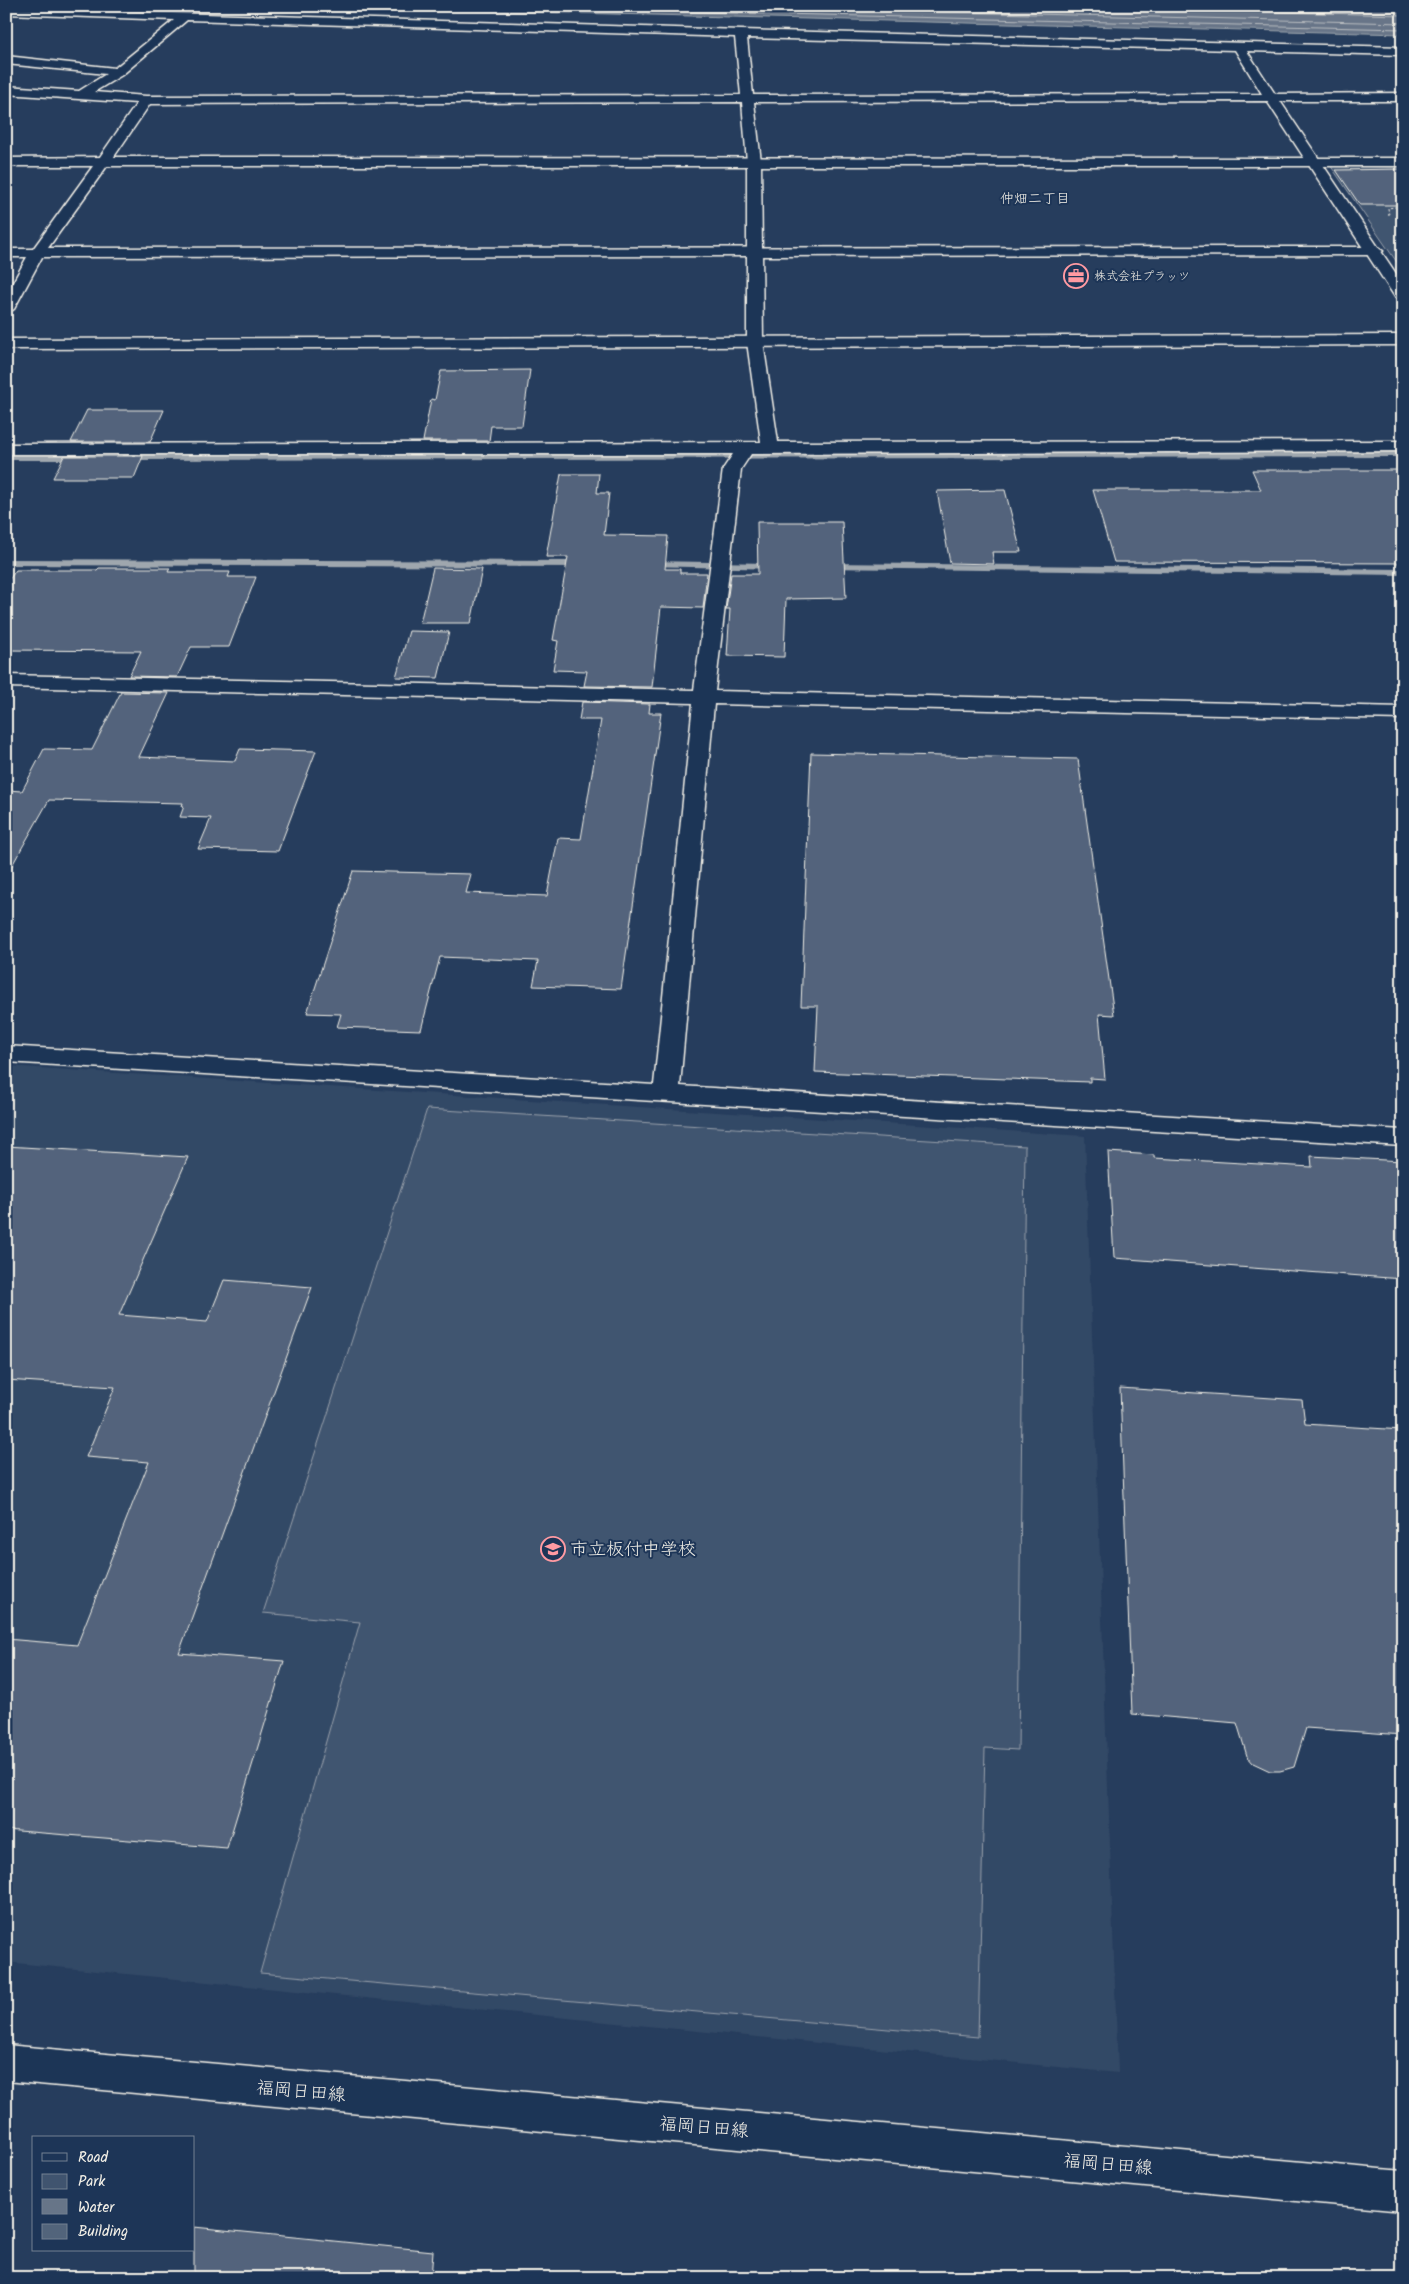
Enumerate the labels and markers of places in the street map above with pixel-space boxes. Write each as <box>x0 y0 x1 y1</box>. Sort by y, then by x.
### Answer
office icon: 株式会社プラッツ <box>1063 263 1089 289</box>
place label: 株式会社プラッツ <box>1094 267 1190 286</box>
school or university icon: 市立板付中学校 <box>540 1536 566 1562</box>
place label: 市立板付中学校 <box>570 1536 696 1565</box>

